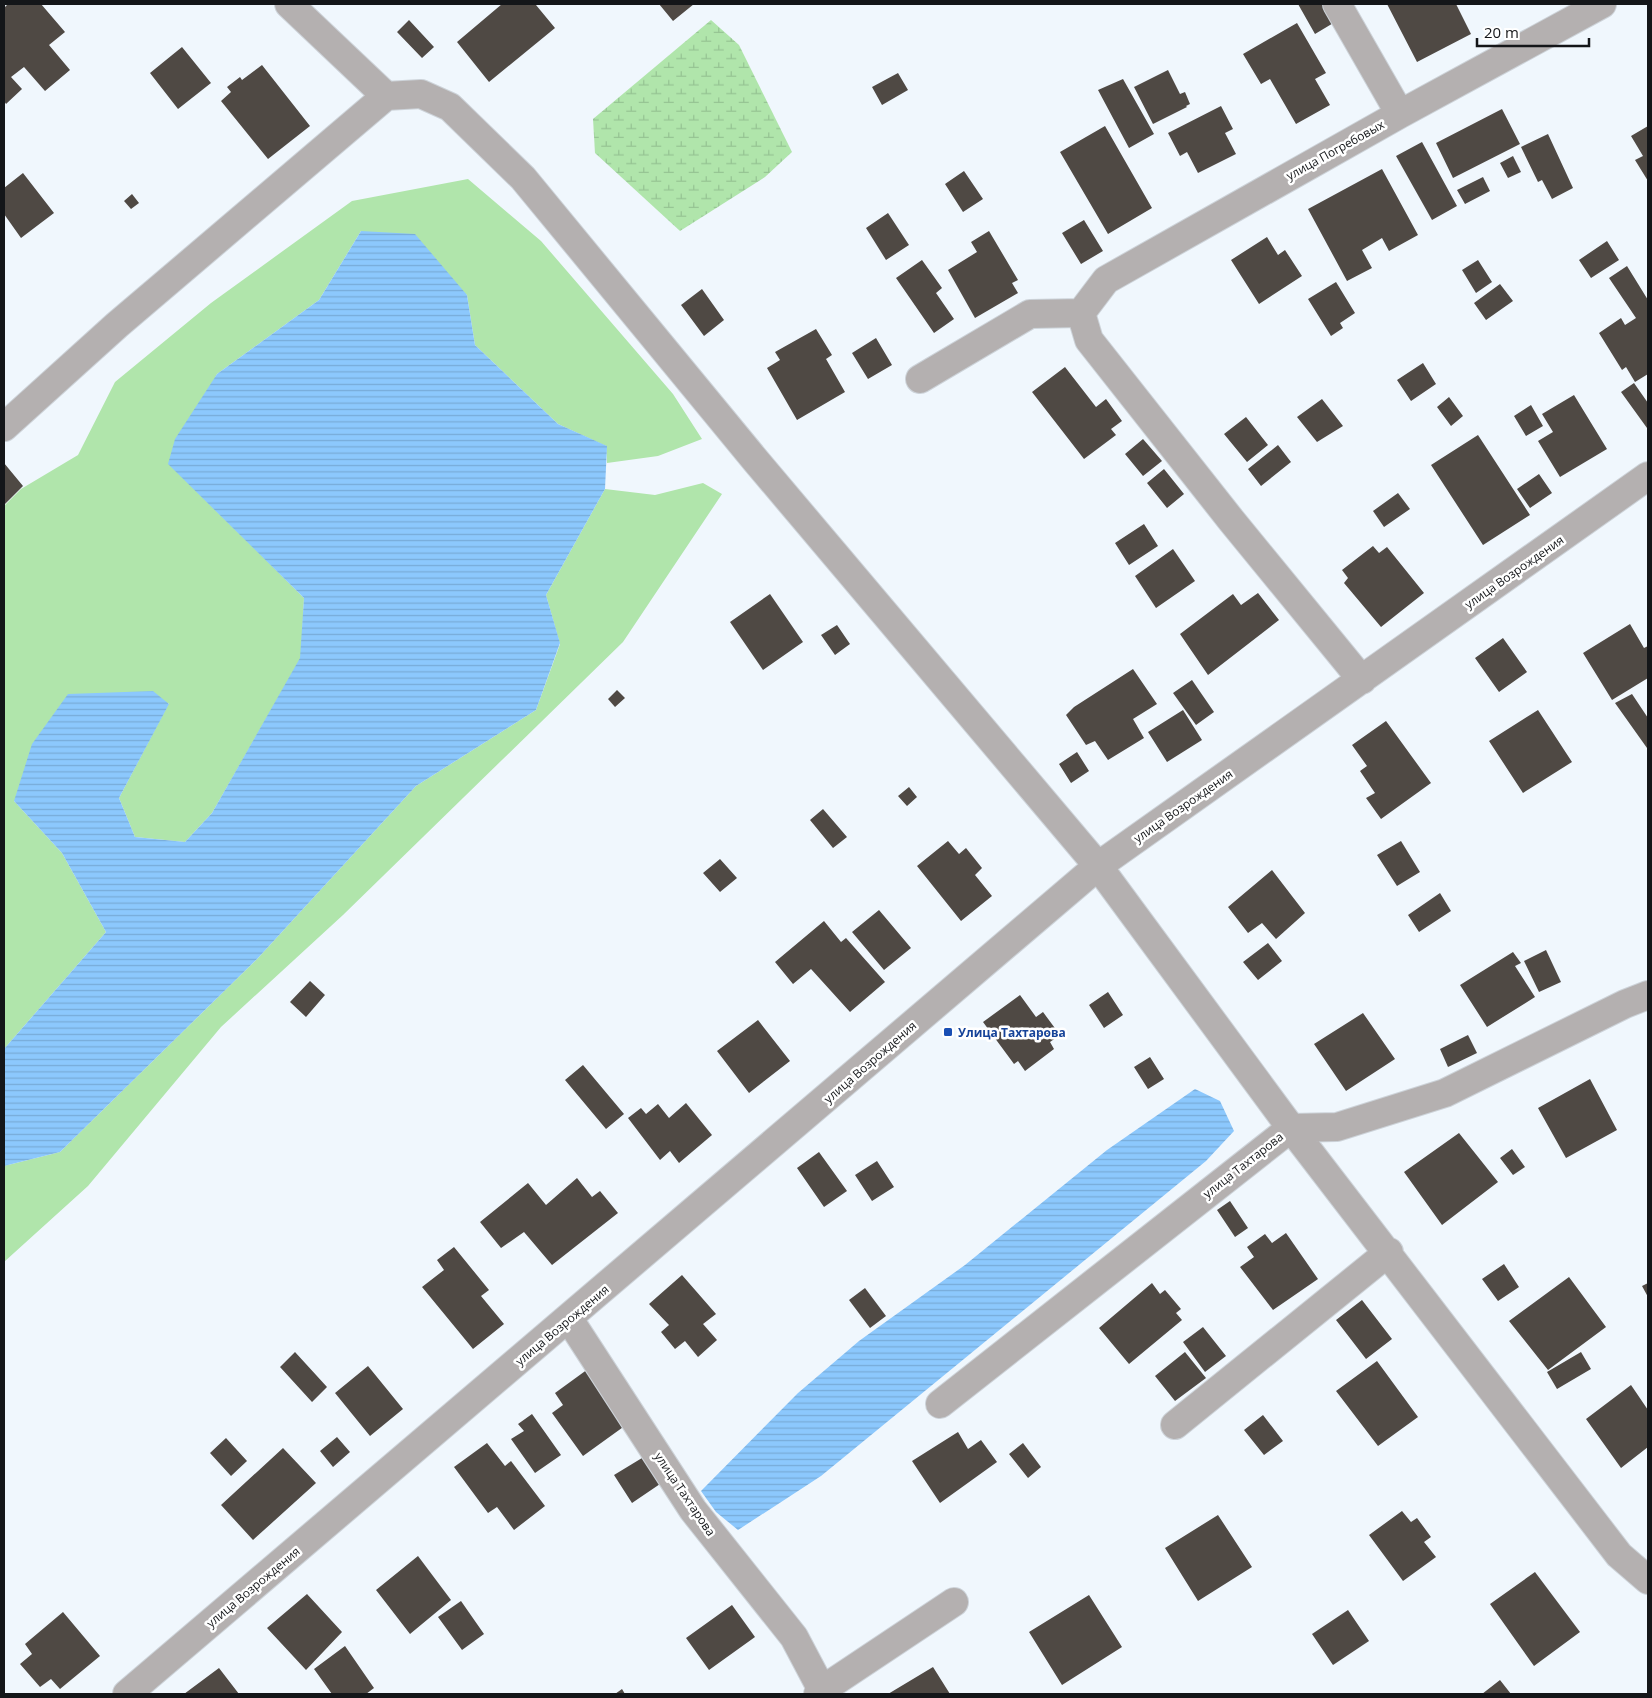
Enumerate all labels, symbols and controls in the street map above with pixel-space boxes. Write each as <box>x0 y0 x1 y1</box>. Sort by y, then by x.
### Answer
scale bar <box>1477 15 1590 47</box>
text: 20 m <box>1484 22 1519 42</box>
street label: улица Погребовых <box>1283 116 1388 184</box>
street label: улица Возрождения <box>1461 531 1567 613</box>
street label: улица Возрождения <box>1130 765 1236 847</box>
street label: улица Возрождения <box>820 1017 920 1107</box>
place label: Улица Тахтарова <box>958 1024 1066 1041</box>
marker: Улица Тахтарова <box>942 1026 954 1038</box>
street label: улица Тахтарова <box>1199 1128 1287 1202</box>
street label: улица Возрождения <box>512 1281 612 1369</box>
street label: улица Тахтарова <box>651 1449 719 1539</box>
street label: улица Возрождения <box>203 1543 303 1631</box>

